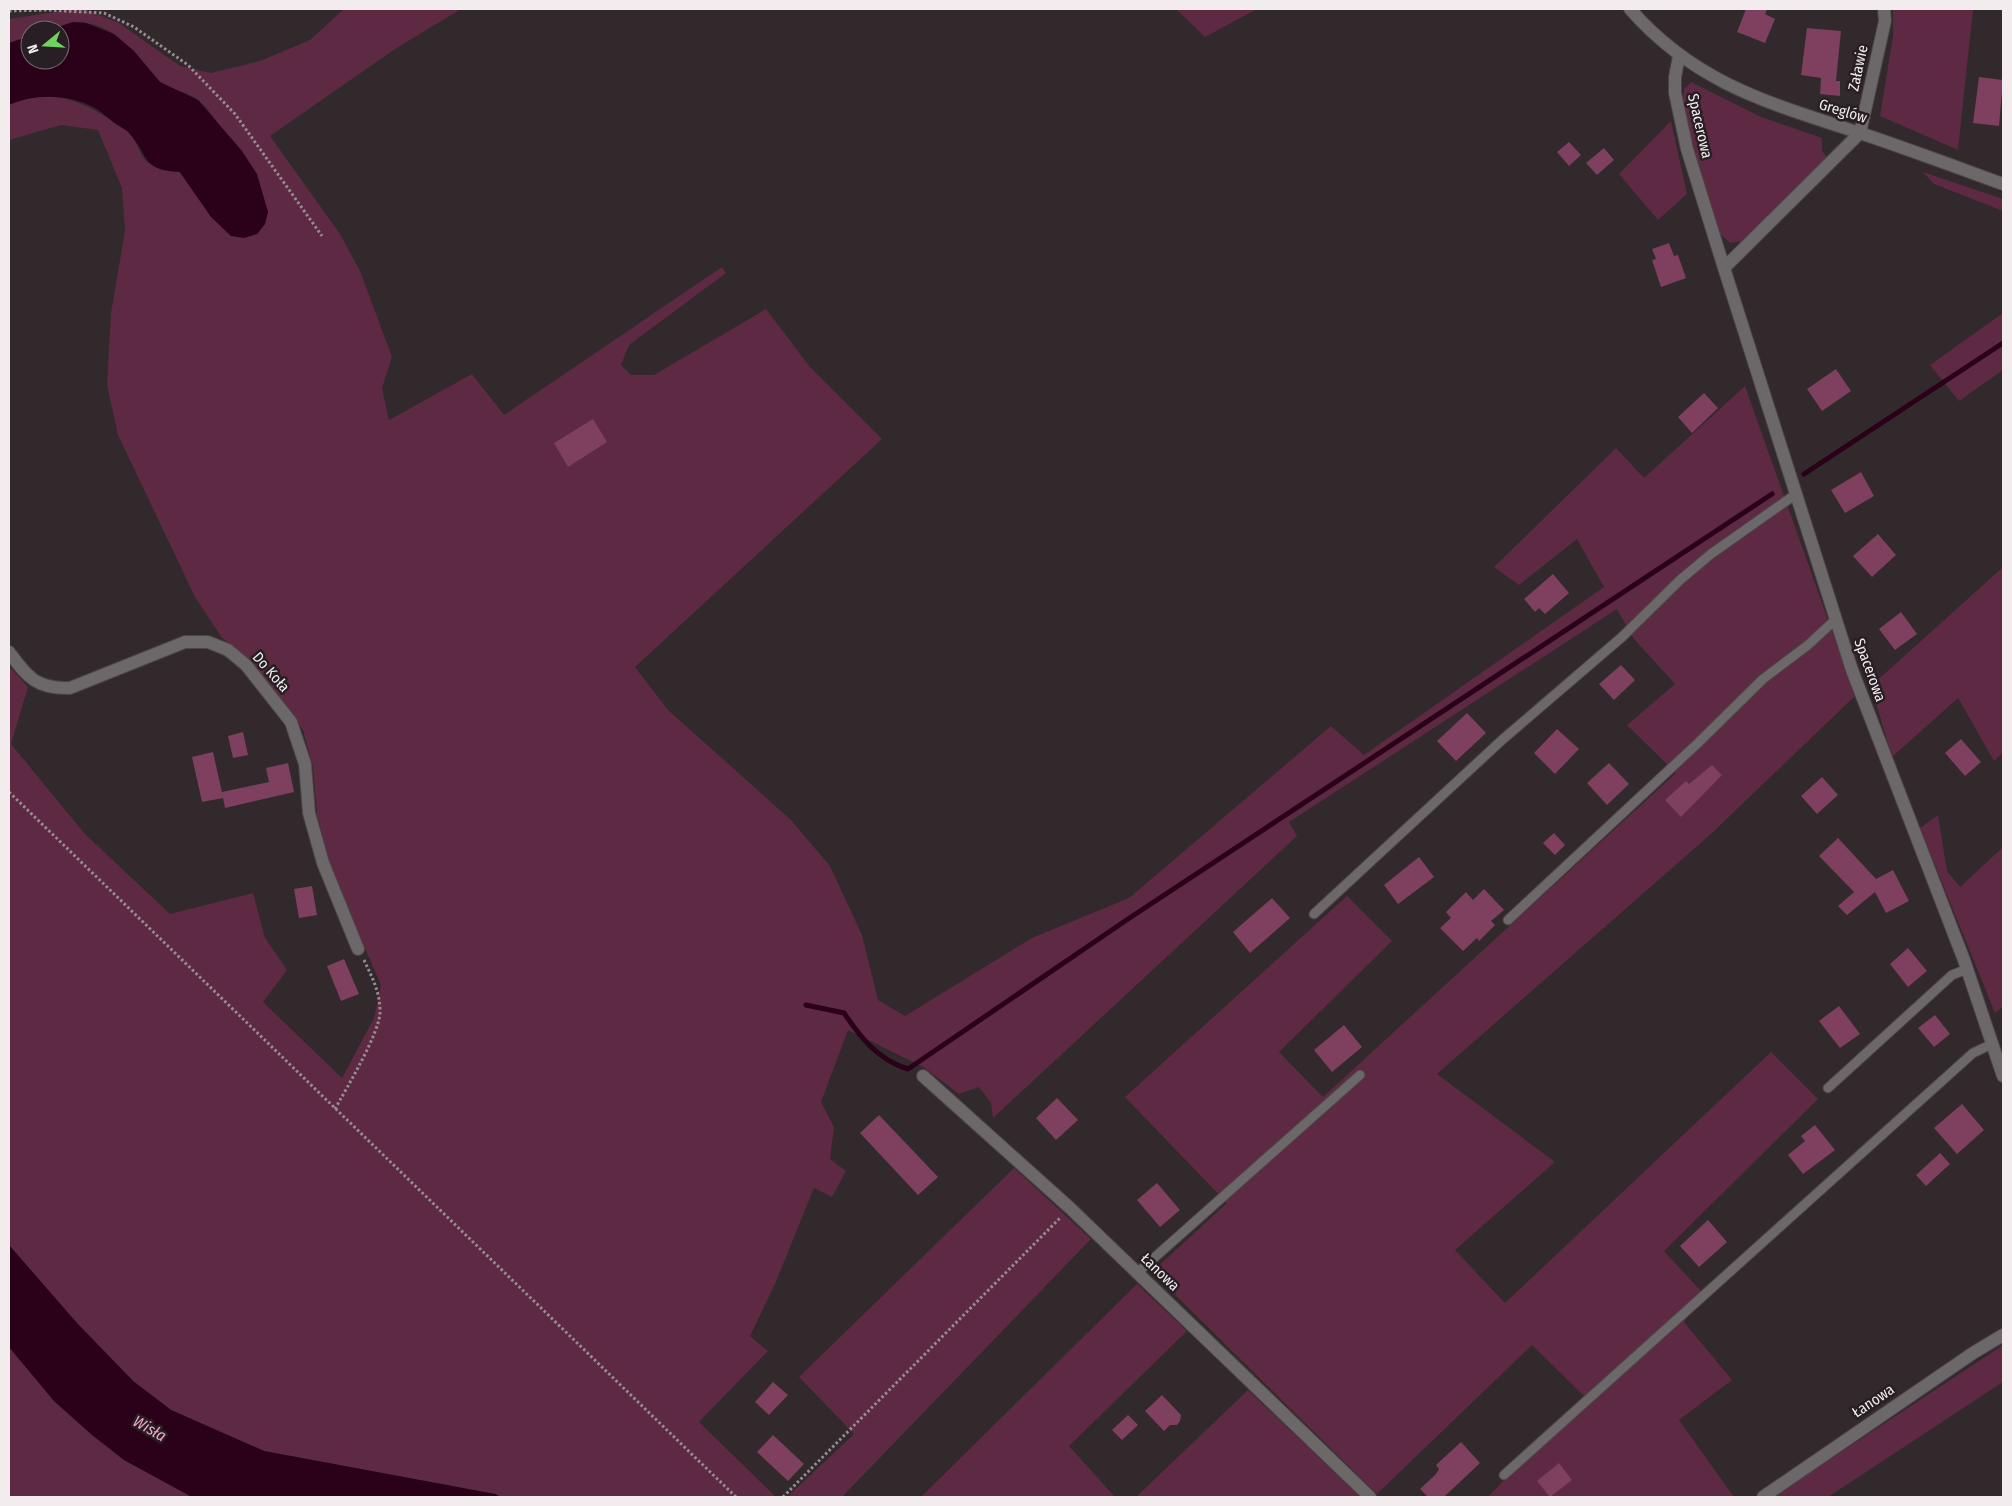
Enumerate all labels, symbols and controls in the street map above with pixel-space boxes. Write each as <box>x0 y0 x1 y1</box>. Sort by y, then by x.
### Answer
north arrow <box>20 20 70 70</box>
text: N <box>24 42 42 55</box>
street label: Załawie <box>1844 43 1872 93</box>
street label: Spacerowa <box>1684 92 1716 160</box>
street label: Greglów <box>1817 95 1869 127</box>
street label: Spacerowa <box>1850 636 1890 704</box>
street label: Do Koła <box>249 648 293 696</box>
street label: Łanowa <box>1137 1249 1183 1295</box>
street label: Łanowa <box>1848 1380 1898 1422</box>
water label: Wisła <box>130 1411 170 1445</box>

